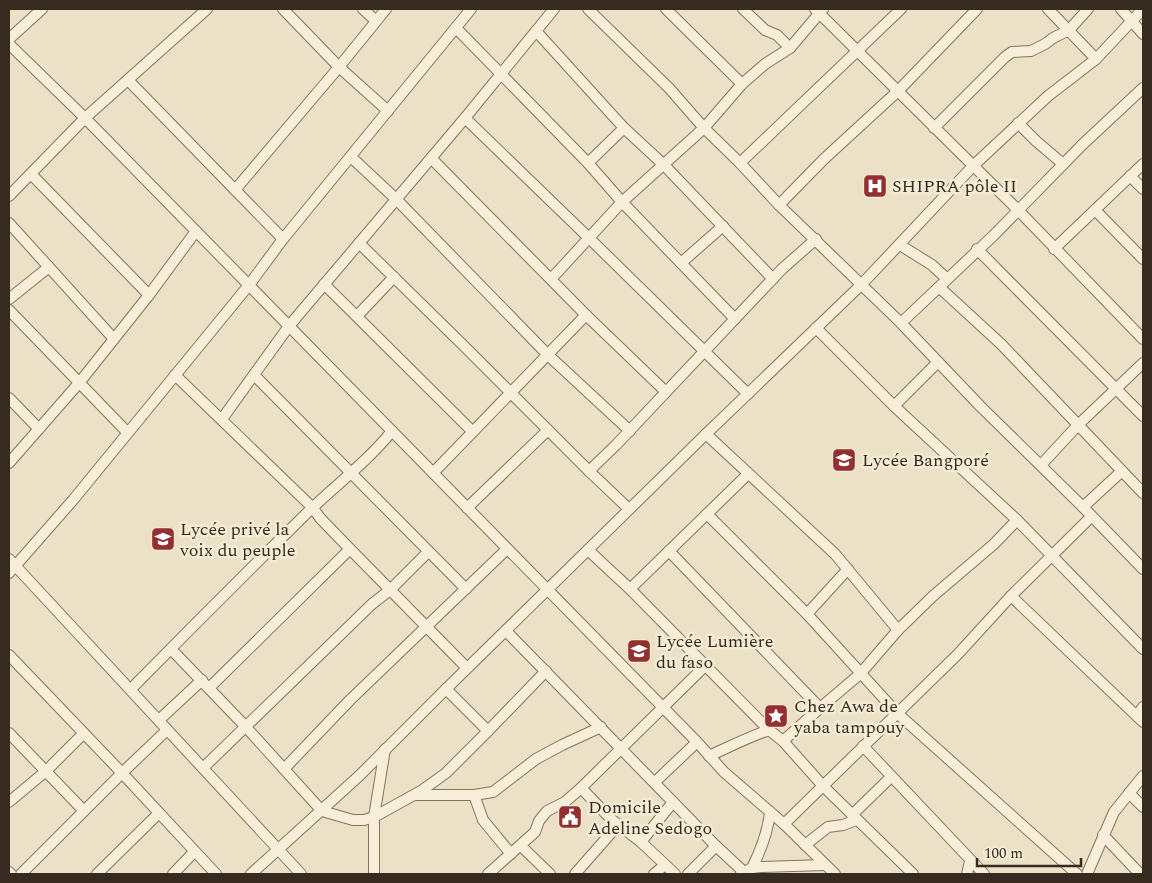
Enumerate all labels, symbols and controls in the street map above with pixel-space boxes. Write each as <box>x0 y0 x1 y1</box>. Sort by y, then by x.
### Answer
hospital icon: SHIPRA pôle II <box>862 173 888 199</box>
place label: SHIPRA pôle II <box>892 173 1017 200</box>
school or university icon: Lycée Bangporé <box>831 447 857 473</box>
place label: Lycée Bangporé <box>862 447 989 474</box>
place label: Lycée privé la voix du peuple <box>179 516 295 564</box>
school or university icon: Lycée privé la voix du peuple <box>150 526 176 552</box>
place label: Lycée Lumière du faso <box>656 628 773 676</box>
school or university icon: Lycée Lumière du faso <box>626 638 652 664</box>
place label: Chez Awa de yaba tampouy <box>793 693 906 741</box>
place icon: Chez Awa de yaba tampouy <box>763 703 789 729</box>
place label: Domicile Adeline Sedogo <box>588 794 712 842</box>
public building icon: Domicile Adeline Sedogo <box>557 804 583 830</box>
scale bar <box>977 836 1081 868</box>
text: 100 m <box>984 842 1023 865</box>

